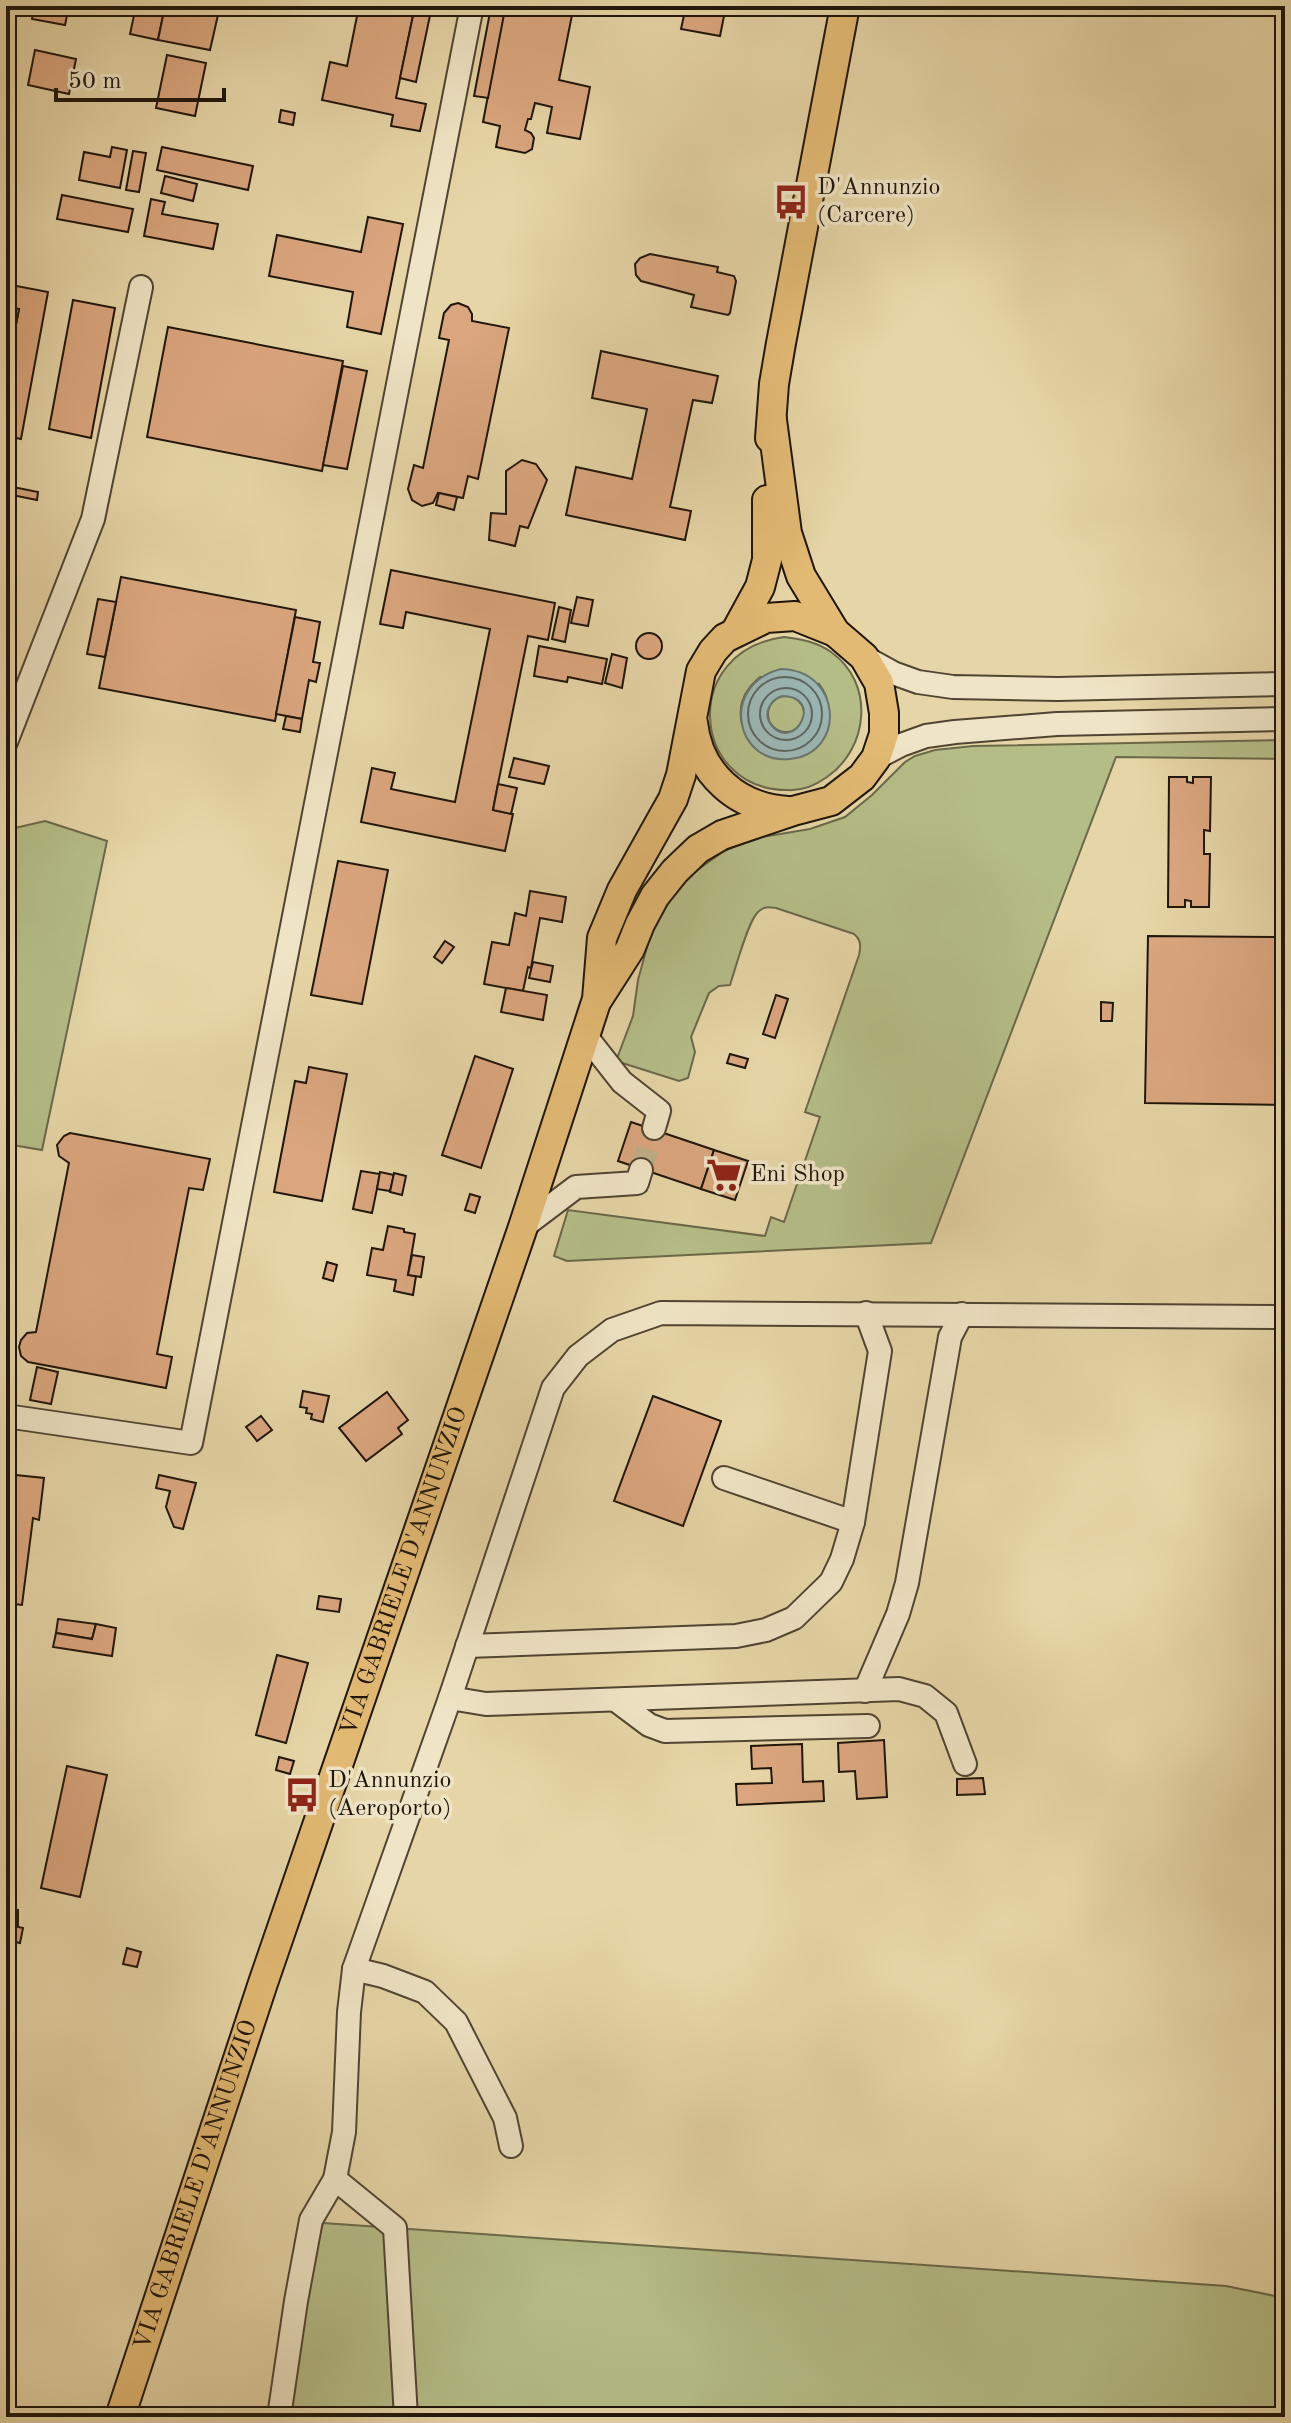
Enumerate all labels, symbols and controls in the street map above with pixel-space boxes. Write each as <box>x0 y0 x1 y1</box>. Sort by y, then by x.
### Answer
scale bar <box>56 52 224 102</box>
text: 50 m <box>68 70 122 94</box>
place label: D'Annunzio (Carcere) <box>817 176 940 228</box>
bus stop icon: D'Annunzio (Carcere) <box>772 183 810 221</box>
supermarket icon: Eni Shop <box>705 1156 743 1194</box>
place label: Eni Shop <box>750 1163 845 1187</box>
street label: VIA GABRIELE D'ANNUNZIO <box>337 1404 472 1739</box>
place label: D'Annunzio (Aeroporto) <box>328 1769 451 1821</box>
bus stop icon: D'Annunzio (Aeroporto) <box>283 1776 321 1814</box>
street label: VIA GABRIELE D'ANNUNZIO <box>131 2017 262 2353</box>

